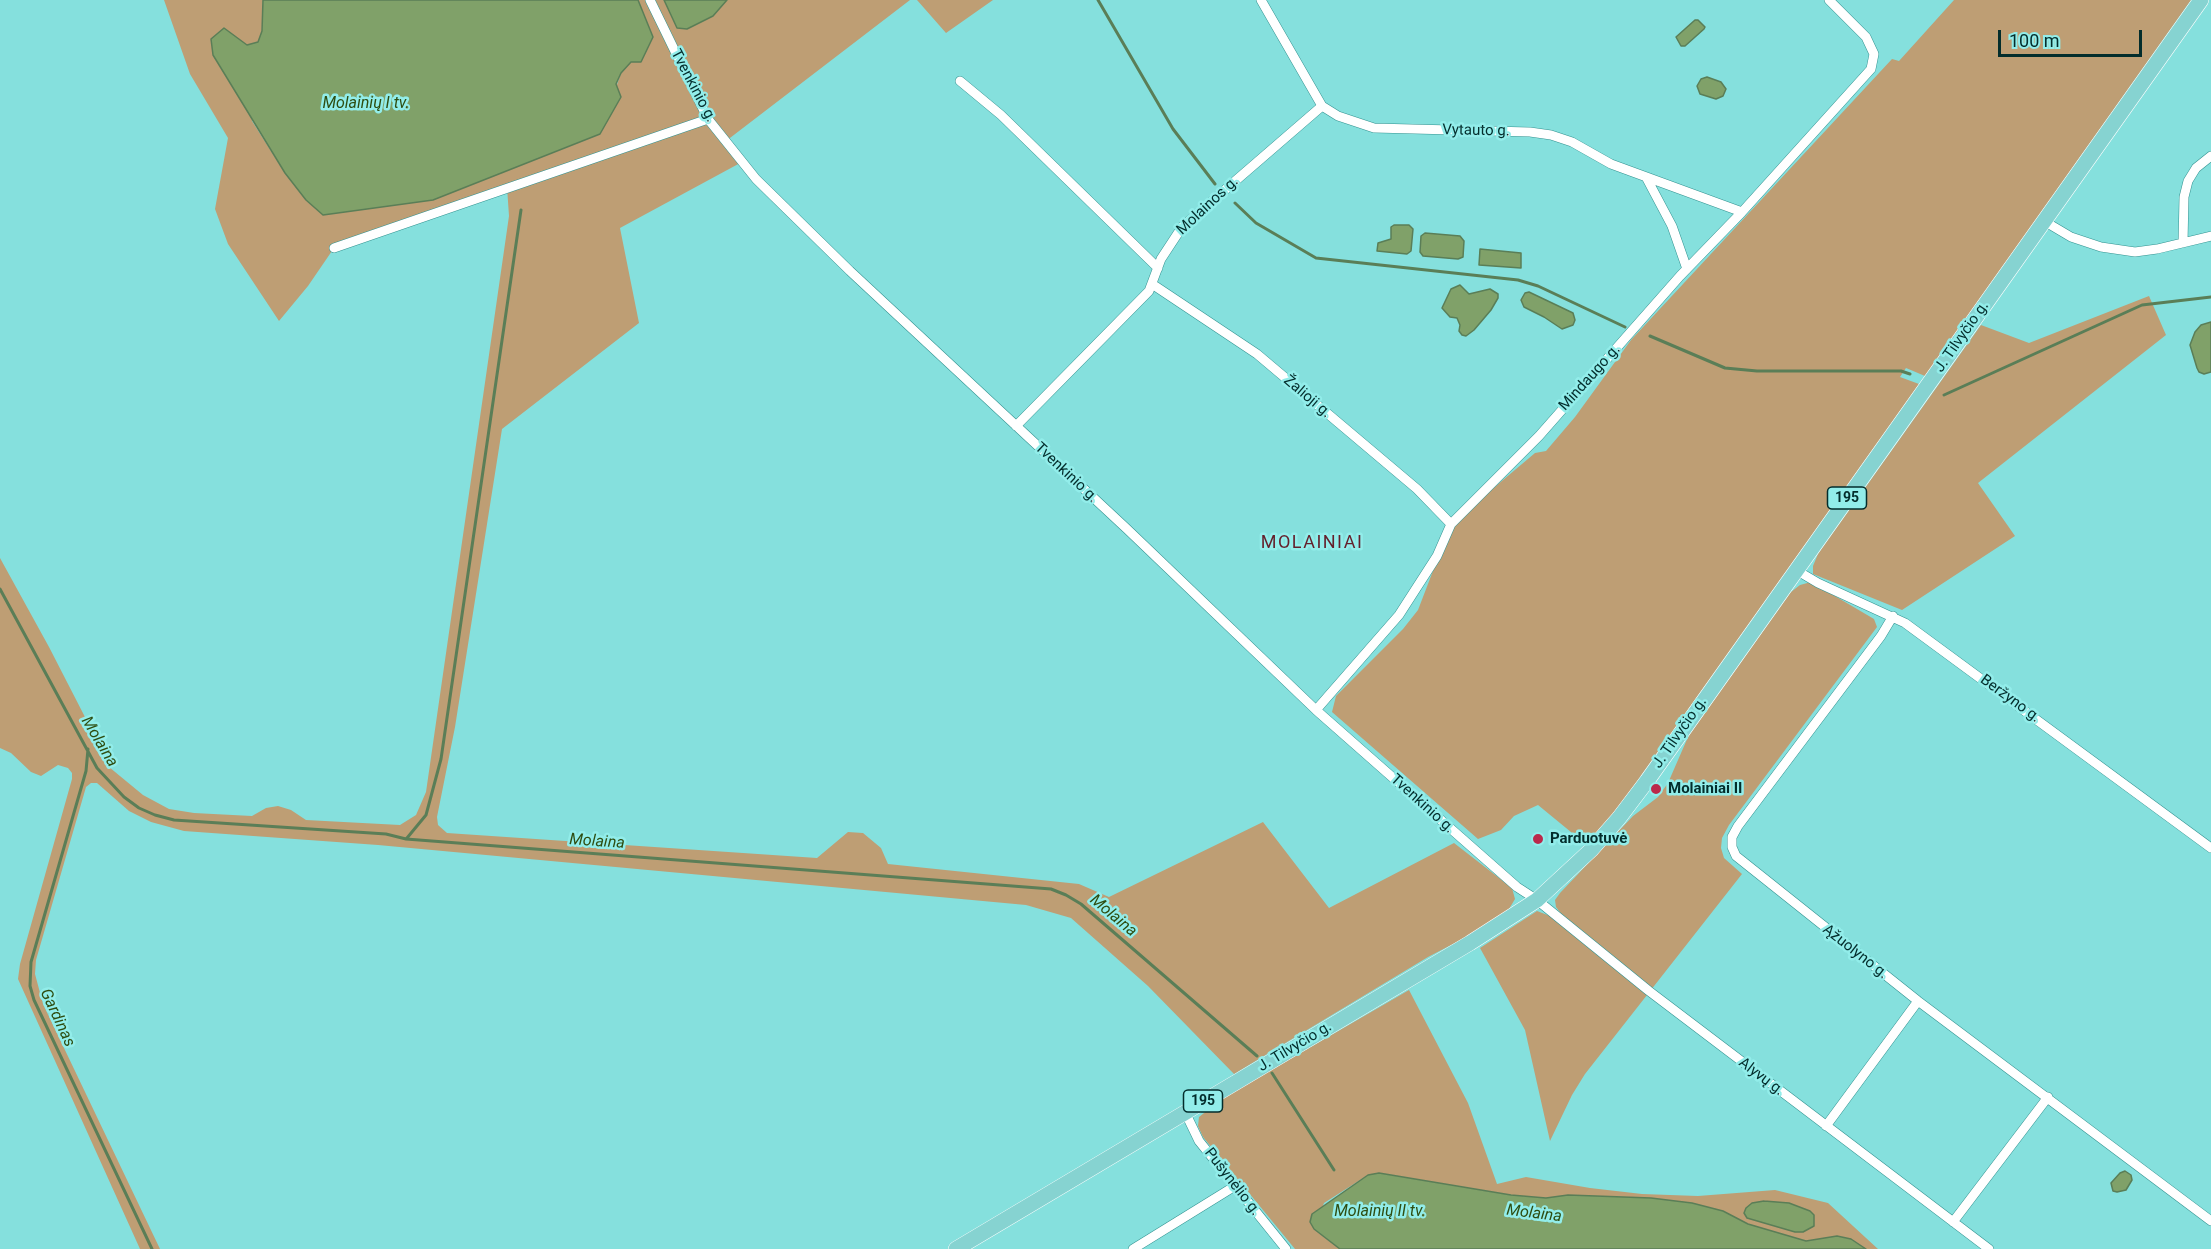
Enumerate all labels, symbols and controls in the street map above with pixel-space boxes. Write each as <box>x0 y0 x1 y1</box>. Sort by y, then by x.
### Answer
scale bar <box>2001 18 2145 56</box>
text: 100 m <box>2009 30 2060 51</box>
street label: Tvenkinio g. <box>666 47 720 125</box>
water label: Molainių I tv. <box>322 94 410 114</box>
street label: Vytauto g. <box>1442 121 1510 141</box>
street label: Molainos g. <box>1173 173 1243 239</box>
street label: J. Tilvyčio g. <box>1931 298 1993 376</box>
street label: Mindaugo g. <box>1556 341 1624 415</box>
street label: Žalioji g. <box>1280 372 1334 422</box>
street label: Tvenkinio g. <box>1031 439 1101 507</box>
road number: 195 <box>1828 487 1866 509</box>
district label: MOLAINIAI <box>1261 532 1363 554</box>
street label: Beržyno g. <box>1976 671 2044 727</box>
street label: J. Tilvyčio g. <box>1649 694 1711 772</box>
water label: Molaina <box>77 713 121 771</box>
street label: Tvenkinio g. <box>1386 771 1458 837</box>
place label: Molainiai II <box>1668 780 1742 798</box>
marker: Molainiai II <box>1649 782 1663 796</box>
water label: Molaina <box>569 830 625 854</box>
place label: Parduotuvė <box>1550 830 1627 848</box>
marker: Parduotuvė <box>1531 832 1545 846</box>
water label: Molaina <box>1086 891 1140 941</box>
street label: Ąžuolyno g. <box>1819 921 1891 983</box>
water label: Gardinas <box>35 986 79 1050</box>
street label: J. Tilvyčio g. <box>1255 1018 1335 1076</box>
street label: Alyvų g. <box>1735 1054 1787 1100</box>
road number: 195 <box>1184 1090 1222 1112</box>
street label: Pušynėlio g. <box>1200 1145 1264 1219</box>
water label: Molaina <box>1505 1201 1563 1227</box>
water label: Molainių II tv. <box>1334 1202 1426 1222</box>

